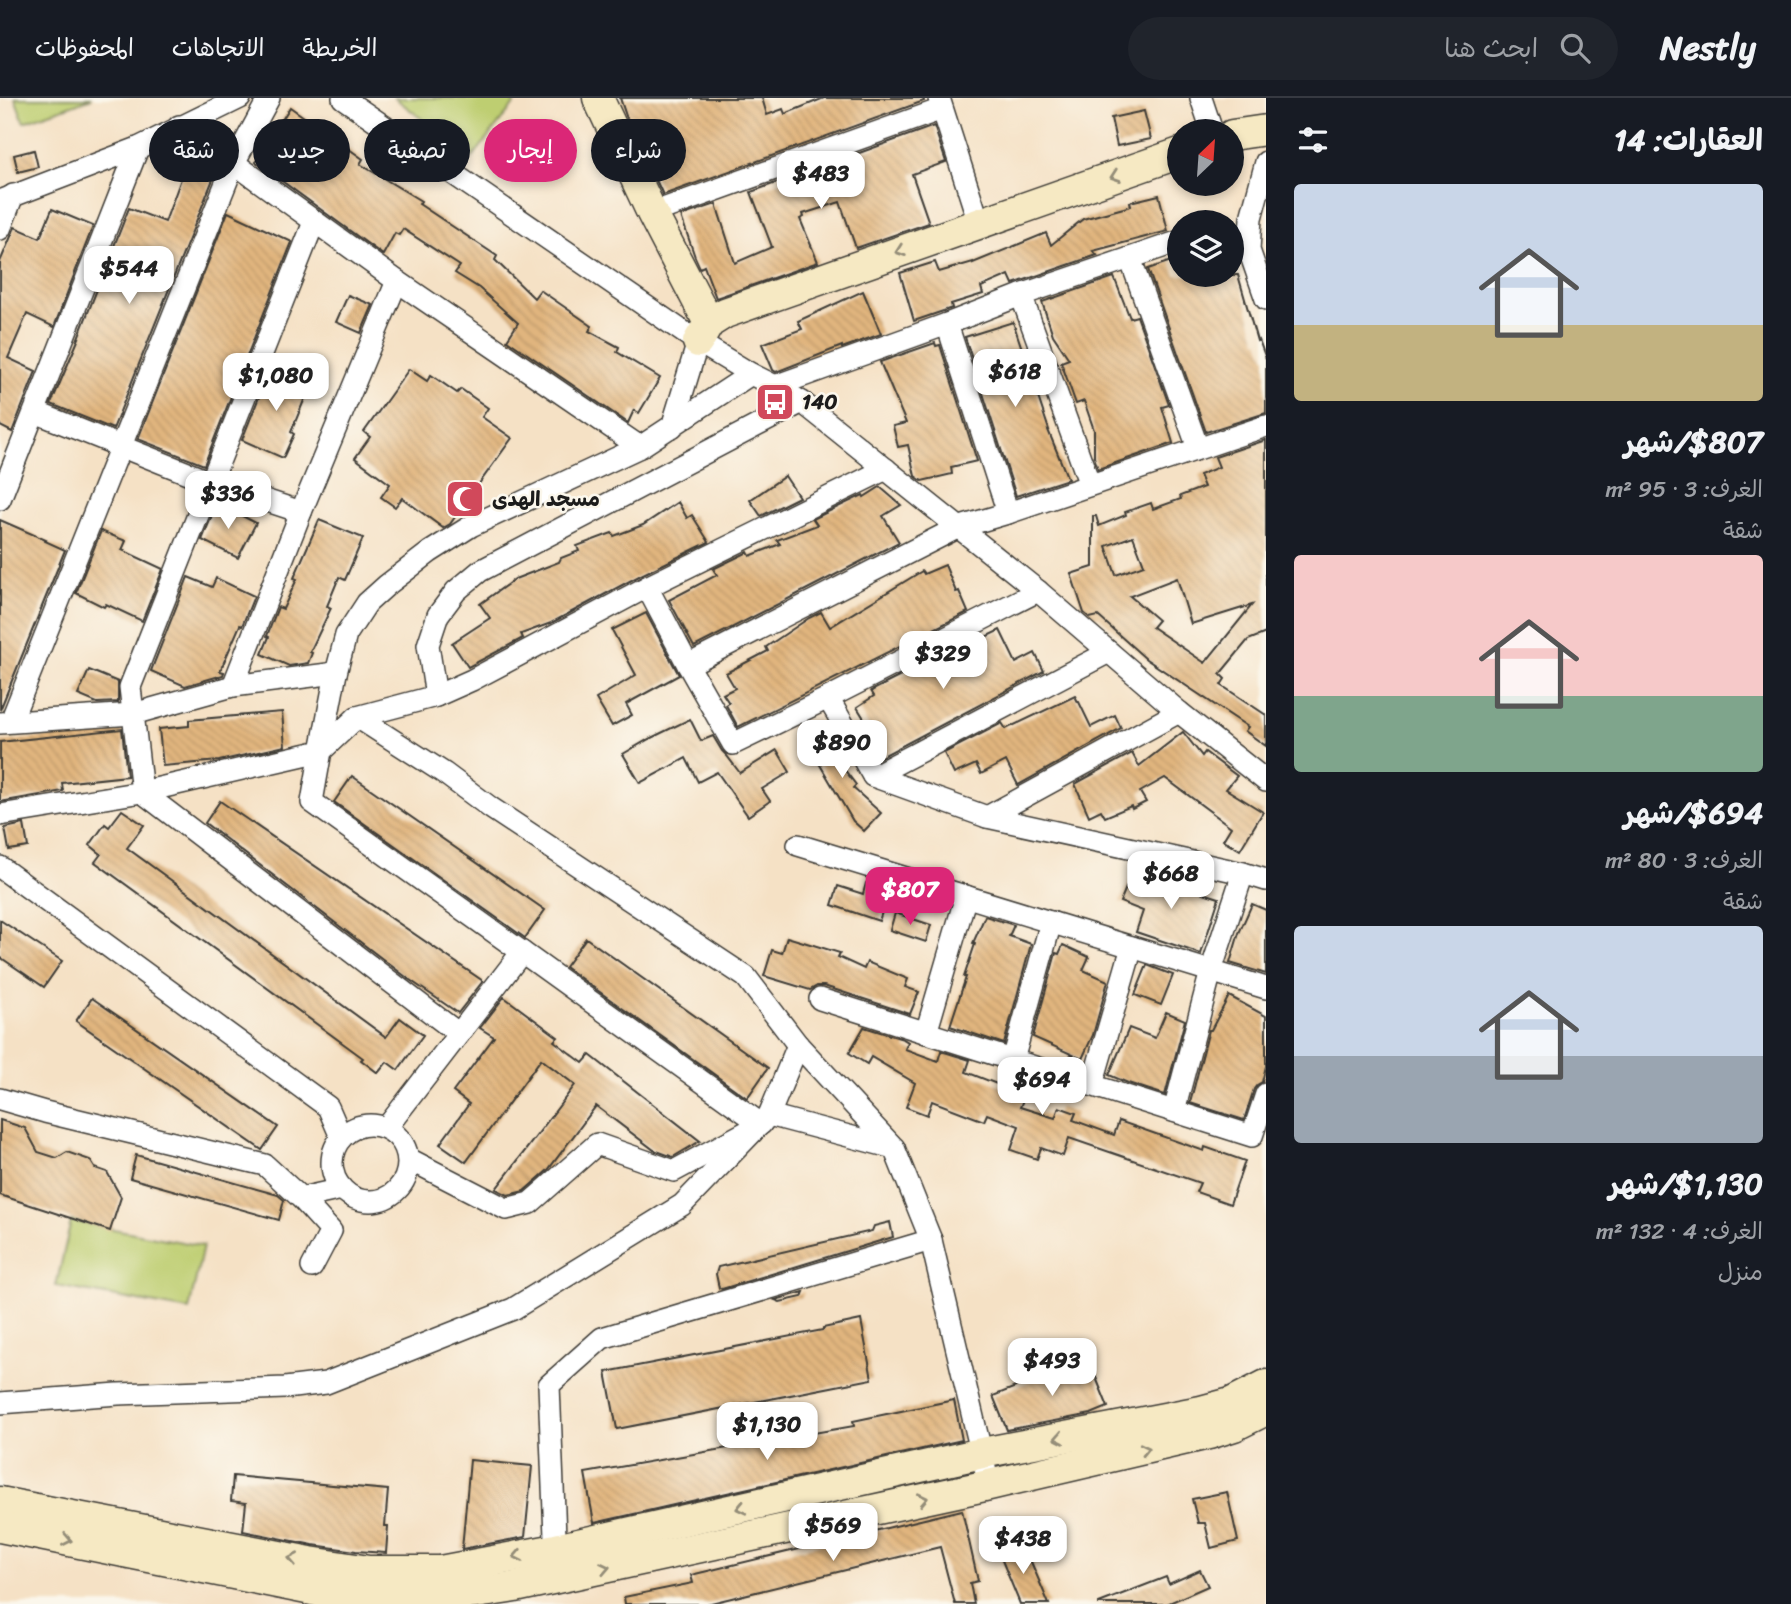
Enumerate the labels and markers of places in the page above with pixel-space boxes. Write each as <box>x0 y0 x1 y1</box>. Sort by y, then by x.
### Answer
pin: $483 <box>780 152 862 211</box>
pin: $544 <box>88 246 170 306</box>
pin: $618 <box>974 350 1056 409</box>
pin: $1,080 <box>219 354 333 413</box>
bus stop icon: 140 <box>754 381 796 423</box>
place label: 140 <box>802 383 837 421</box>
pin: $336 <box>187 472 269 531</box>
mosque icon: مسجد الهدى <box>444 478 486 520</box>
place label: مسجد الهدى <box>492 480 600 518</box>
pin: $329 <box>902 632 984 691</box>
pin: $890 <box>801 720 883 780</box>
pin: $668 <box>1130 852 1212 911</box>
pin: $807 <box>869 868 951 927</box>
pin: $694 <box>1001 1058 1083 1117</box>
pin: $493 <box>1011 1338 1093 1398</box>
pin: $1,130 <box>710 1402 824 1462</box>
pin: $569 <box>792 1504 874 1563</box>
pin: $438 <box>982 1516 1064 1576</box>

